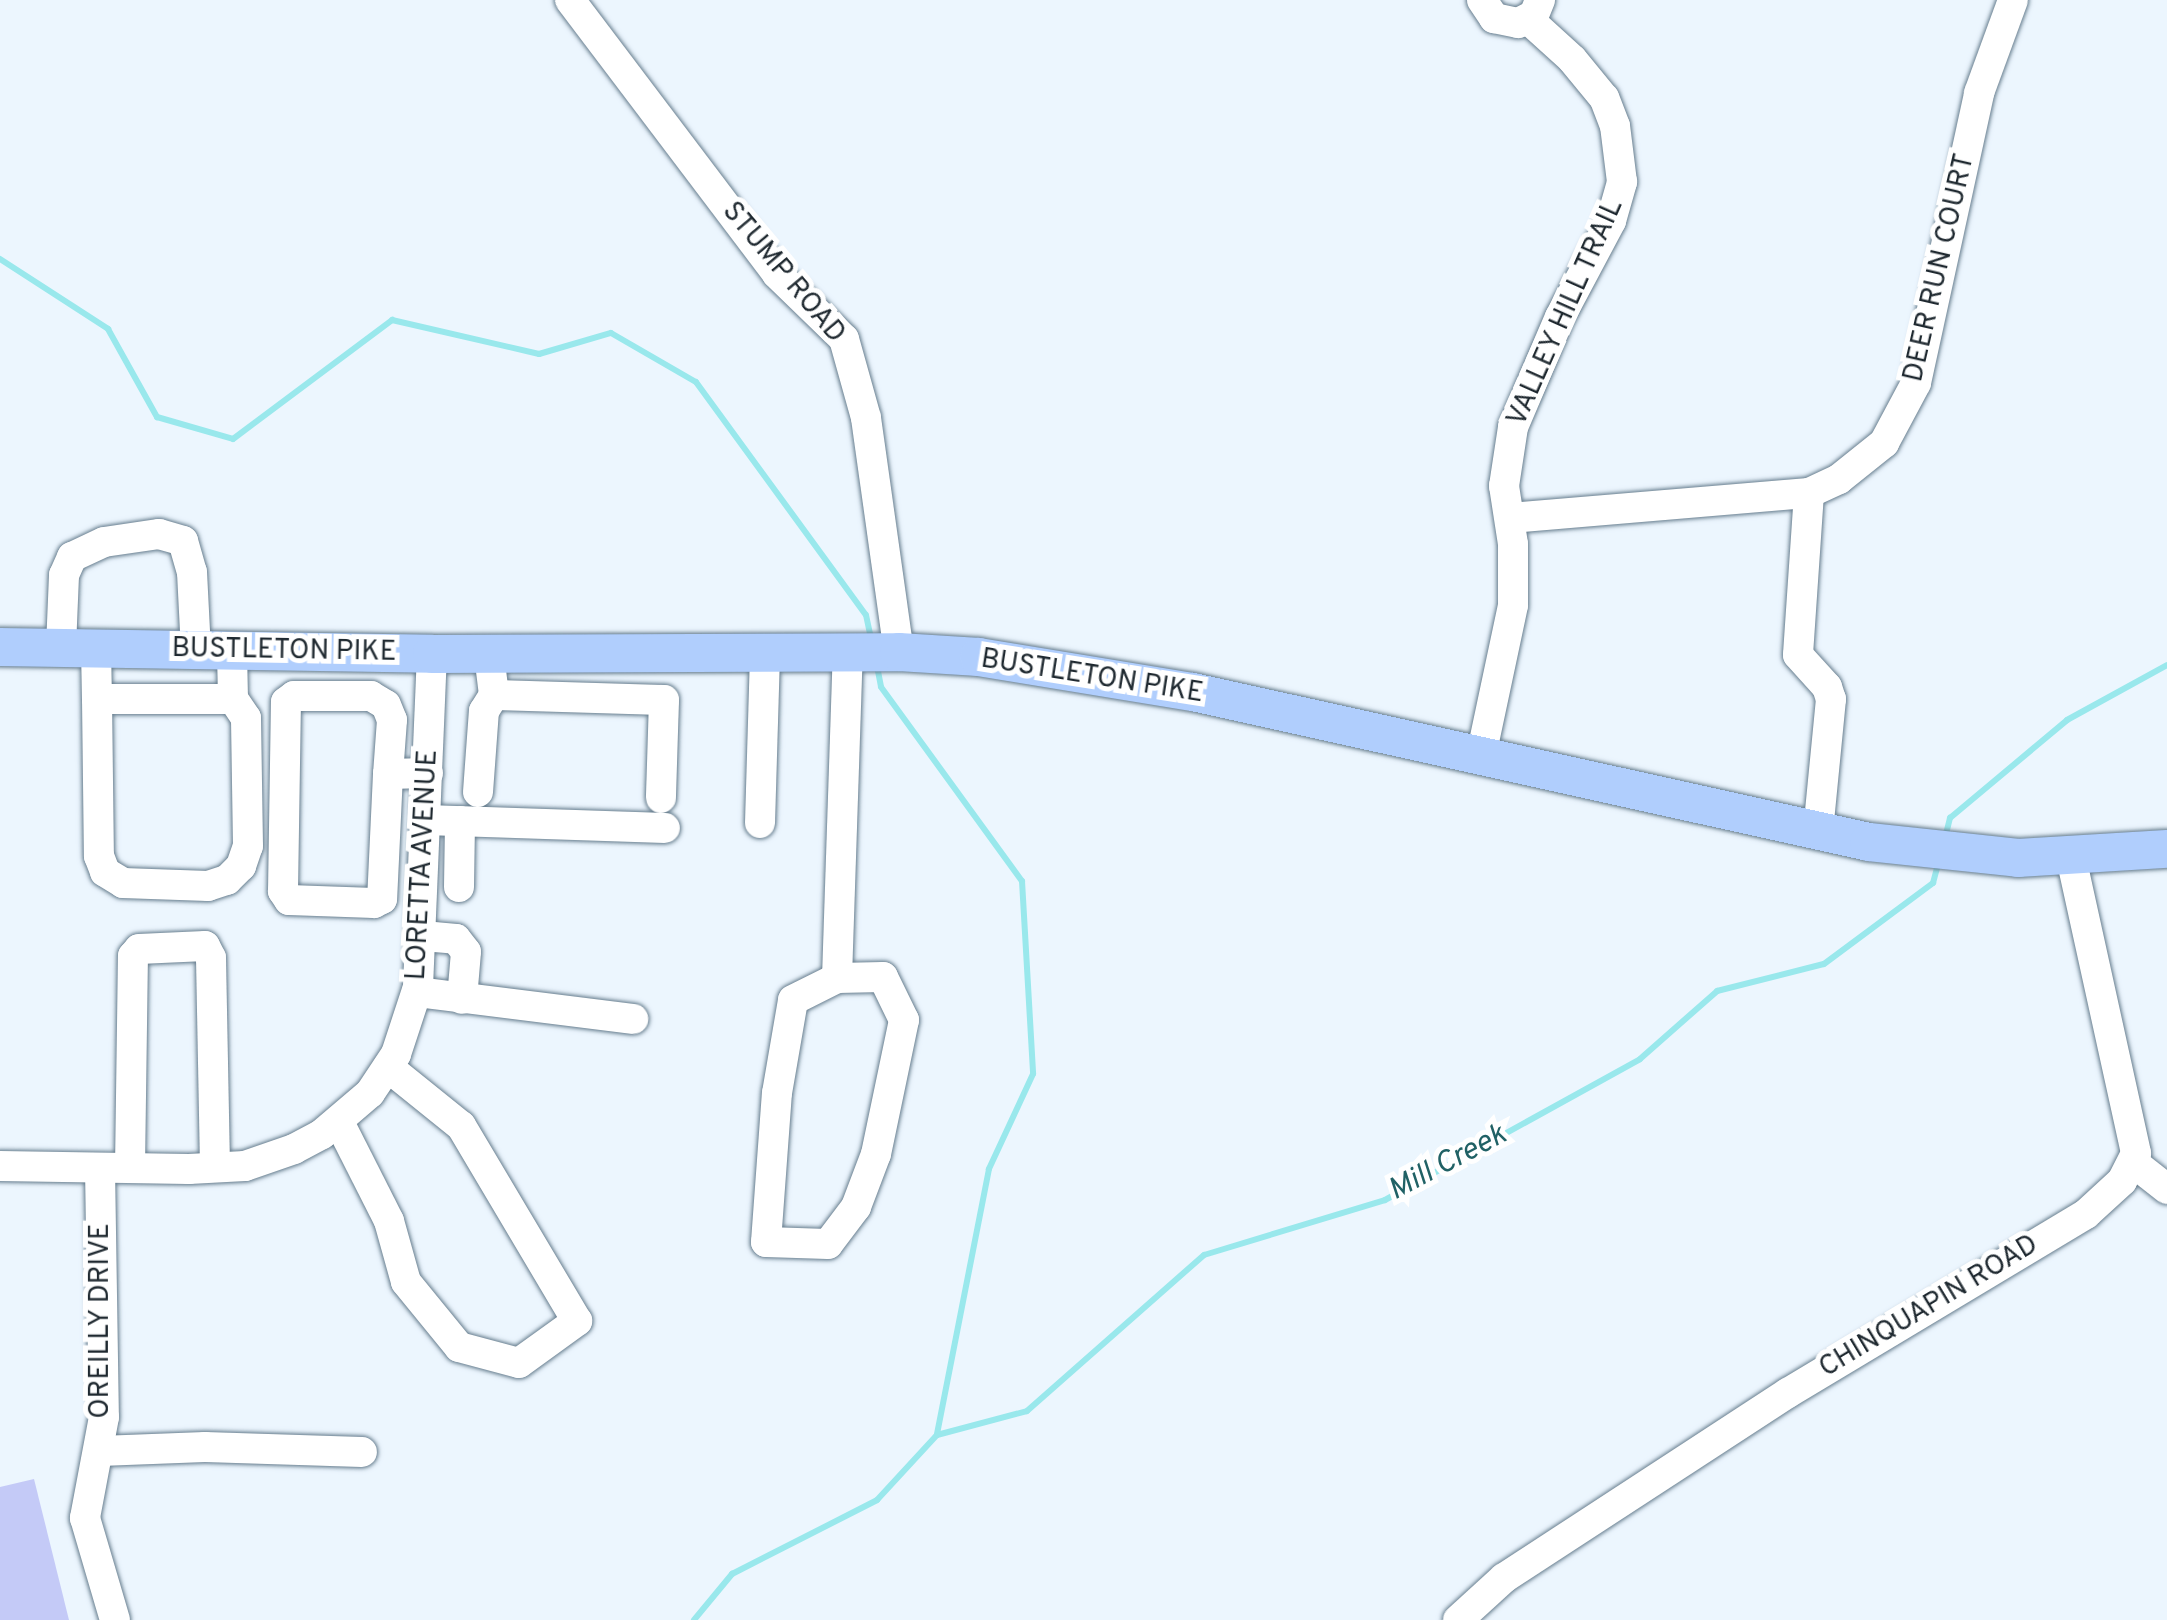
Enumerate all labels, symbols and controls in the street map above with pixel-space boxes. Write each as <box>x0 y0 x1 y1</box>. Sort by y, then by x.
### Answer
street label: DEER RUN COURT <box>1897 151 1983 385</box>
street label: VALLEY HILL TRAIL <box>1500 193 1632 433</box>
street label: STUMP ROAD <box>714 196 852 350</box>
street label: BUSTLETON PIKE <box>171 632 397 670</box>
street label: BUSTLETON PIKE <box>978 643 1206 711</box>
street label: LORETTA AVENUE <box>400 748 446 982</box>
water label: Mill Creek <box>1383 1118 1513 1210</box>
street label: OREILLY DRIVE <box>84 1223 118 1419</box>
street label: CHINQUAPIN ROAD <box>1814 1228 2044 1386</box>

